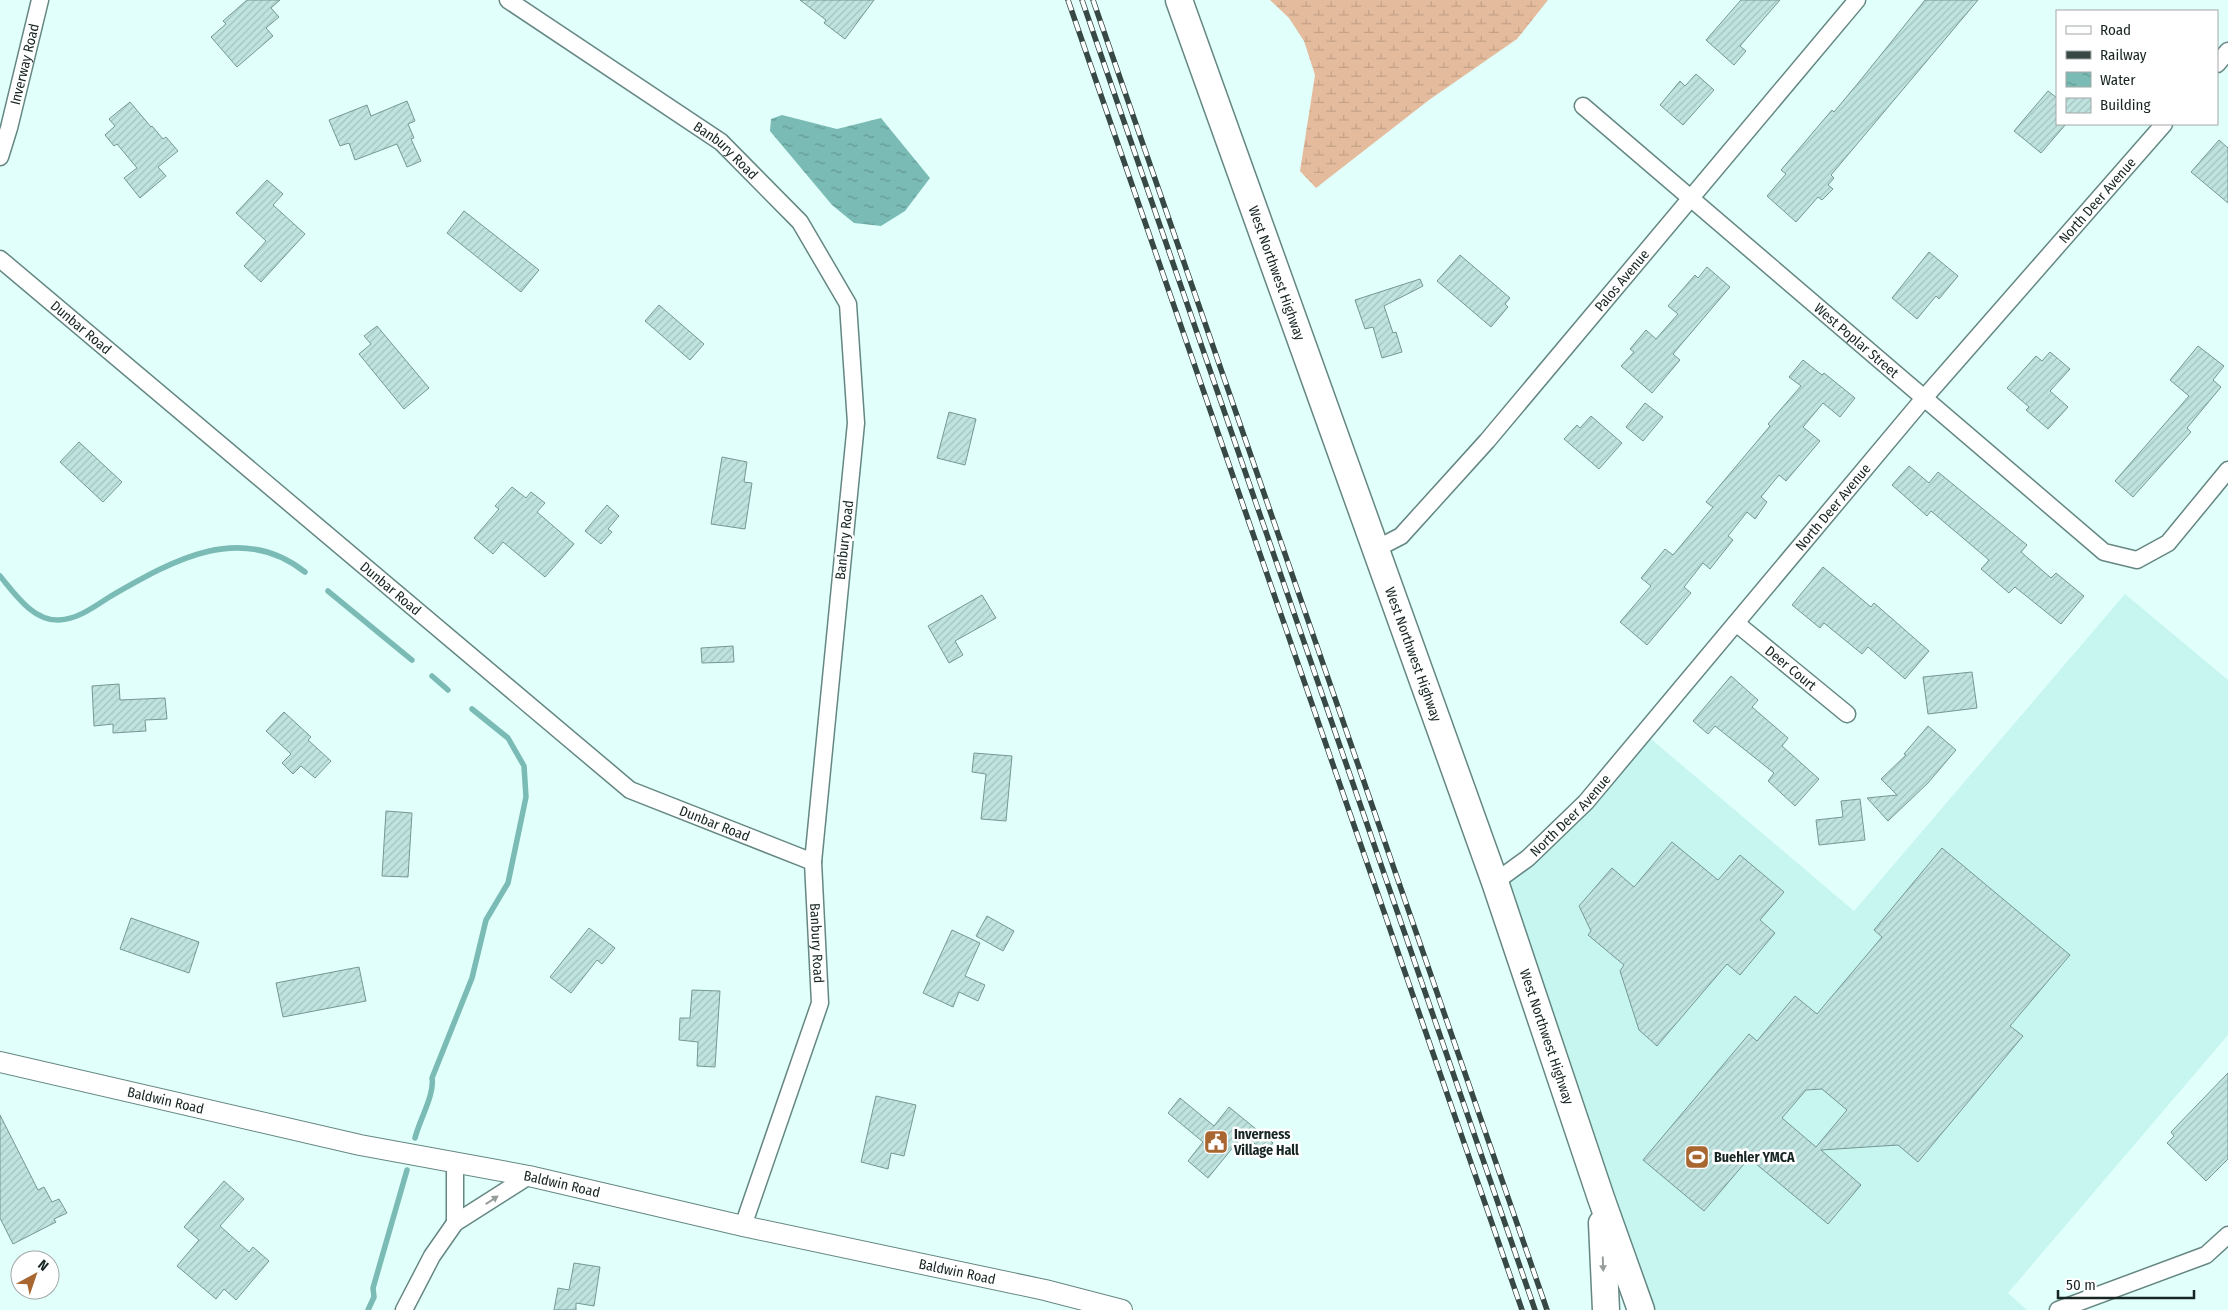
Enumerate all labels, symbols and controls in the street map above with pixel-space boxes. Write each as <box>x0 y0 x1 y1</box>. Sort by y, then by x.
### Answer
legend <box>2056 10 2218 125</box>
text: Road <box>2100 21 2131 39</box>
street label: Inverway Road <box>7 22 43 107</box>
text: Railway <box>2100 46 2147 64</box>
text: Water <box>2100 71 2136 89</box>
text: Building <box>2100 96 2151 114</box>
street label: Banbury Road <box>690 118 761 183</box>
street label: North Deer Avenue <box>2056 154 2140 247</box>
street label: West Northwest Highway <box>1244 204 1308 343</box>
street label: Palos Avenue <box>1591 246 1653 315</box>
street label: Dunbar Road <box>47 297 115 358</box>
street label: West Poplar Street <box>1810 300 1902 382</box>
street label: North Deer Avenue <box>1792 460 1875 554</box>
street label: Banbury Road <box>832 499 857 581</box>
street label: Dunbar Road <box>357 558 424 619</box>
street label: West Northwest Highway <box>1381 585 1445 725</box>
street label: Deer Court <box>1762 642 1820 695</box>
street label: North Deer Avenue <box>1527 771 1615 860</box>
street label: Dunbar Road <box>677 802 752 845</box>
street label: Banbury Road <box>806 903 827 984</box>
street label: West Northwest Highway <box>1516 967 1577 1107</box>
street label: Baldwin Road <box>126 1084 205 1118</box>
place label: Inverness Village Hall <box>1233 1126 1299 1159</box>
public building icon: Inverness Village Hall <box>1203 1129 1229 1155</box>
sports icon: Buehler YMCA <box>1684 1144 1710 1170</box>
place label: Buehler YMCA <box>1714 1149 1795 1166</box>
street label: Baldwin Road <box>522 1167 602 1201</box>
one-way arrow <box>485 1195 498 1205</box>
north arrow <box>10 1250 60 1300</box>
street label: Baldwin Road <box>917 1255 997 1288</box>
text: N <box>34 1256 52 1275</box>
one-way arrow <box>1600 1256 1608 1272</box>
scale bar <box>2058 1268 2194 1300</box>
text: 50 m <box>2066 1276 2096 1294</box>

